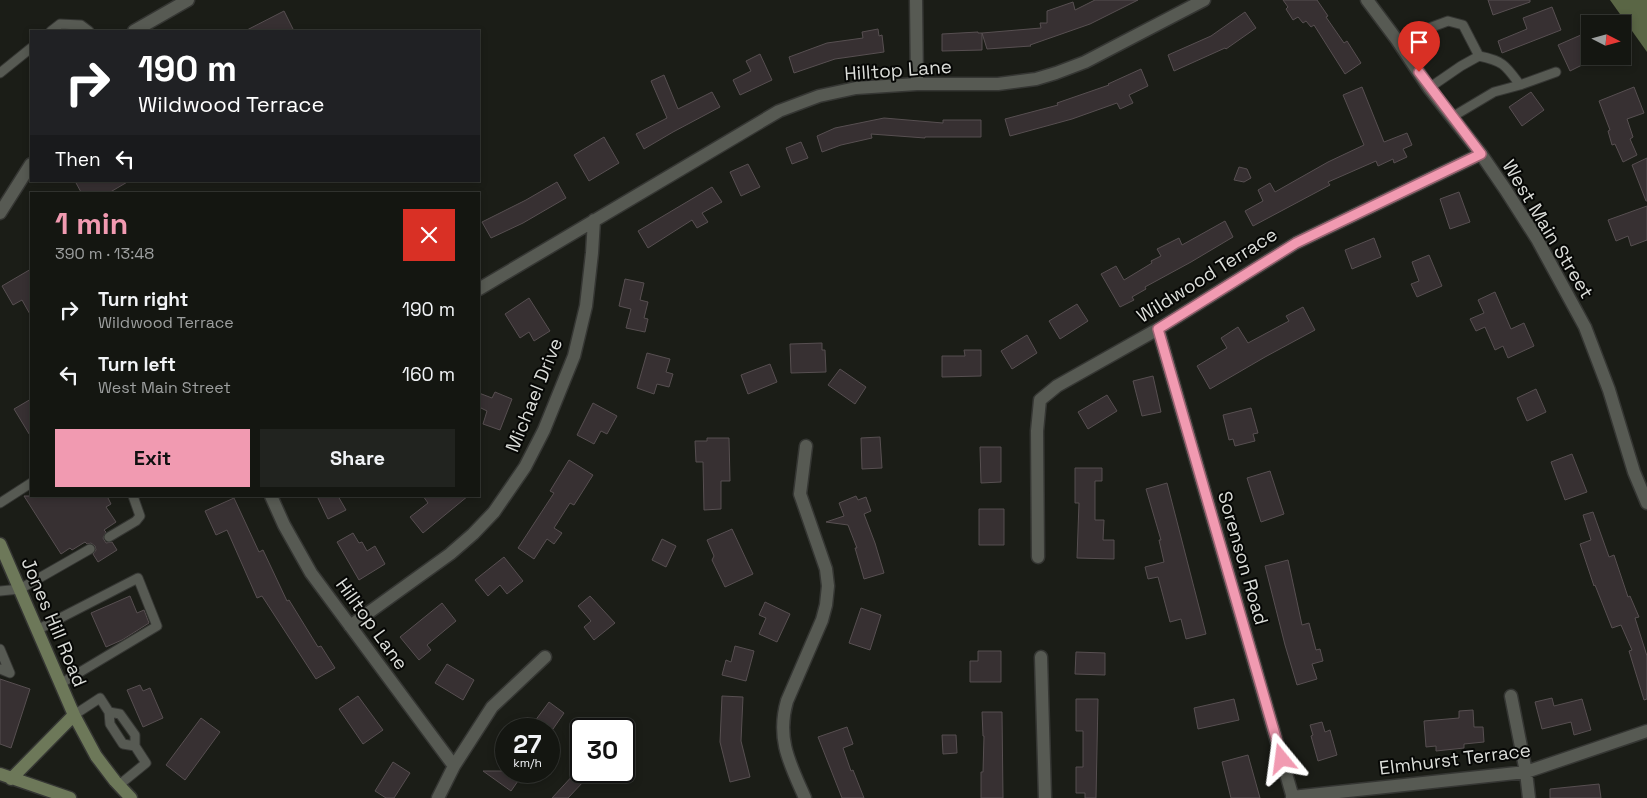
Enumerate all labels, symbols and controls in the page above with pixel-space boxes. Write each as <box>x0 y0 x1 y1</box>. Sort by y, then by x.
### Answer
north arrow <box>1581 15 1631 65</box>
map controls <box>1581 15 1631 65</box>
pin <box>1398 21 1440 72</box>
icon: arrive <box>1405 28 1433 56</box>
text: 190 m <box>138 47 237 91</box>
icon: right <box>55 50 120 115</box>
street label: Hilltop Lane <box>843 54 953 86</box>
text: Wildwood Terrace <box>138 90 325 118</box>
icon: left <box>111 145 139 173</box>
text: Then <box>55 147 101 172</box>
street label: West Main Street <box>1497 155 1599 303</box>
text: 1 min <box>55 204 128 243</box>
button: close <box>403 209 455 261</box>
street label: Wildwood Terrace <box>1132 222 1282 328</box>
text: 390 m · 13:48 <box>55 243 154 264</box>
text: Turn right <box>98 287 188 312</box>
icon: right <box>55 296 83 324</box>
text: 190 m <box>402 297 455 322</box>
text: Wildwood Terrace <box>98 312 234 333</box>
street label: Michael Drive <box>500 334 568 456</box>
text: Turn left <box>98 352 176 377</box>
icon: left <box>55 361 83 389</box>
text: 160 m <box>402 362 455 387</box>
text: West Main Street <box>98 377 231 398</box>
button: Exit <box>55 429 250 487</box>
button: Share <box>260 429 455 487</box>
street label: Sorenson Road <box>1212 488 1274 628</box>
street label: Jones Hill Road <box>15 553 93 691</box>
street label: Hilltop Lane <box>330 573 414 675</box>
speed limit sign: 30 <box>570 718 635 783</box>
text: 27 <box>513 728 542 760</box>
position arrow <box>1255 732 1307 784</box>
street label: Elmhurst Terrace <box>1378 737 1532 781</box>
text: km/h <box>513 755 542 771</box>

